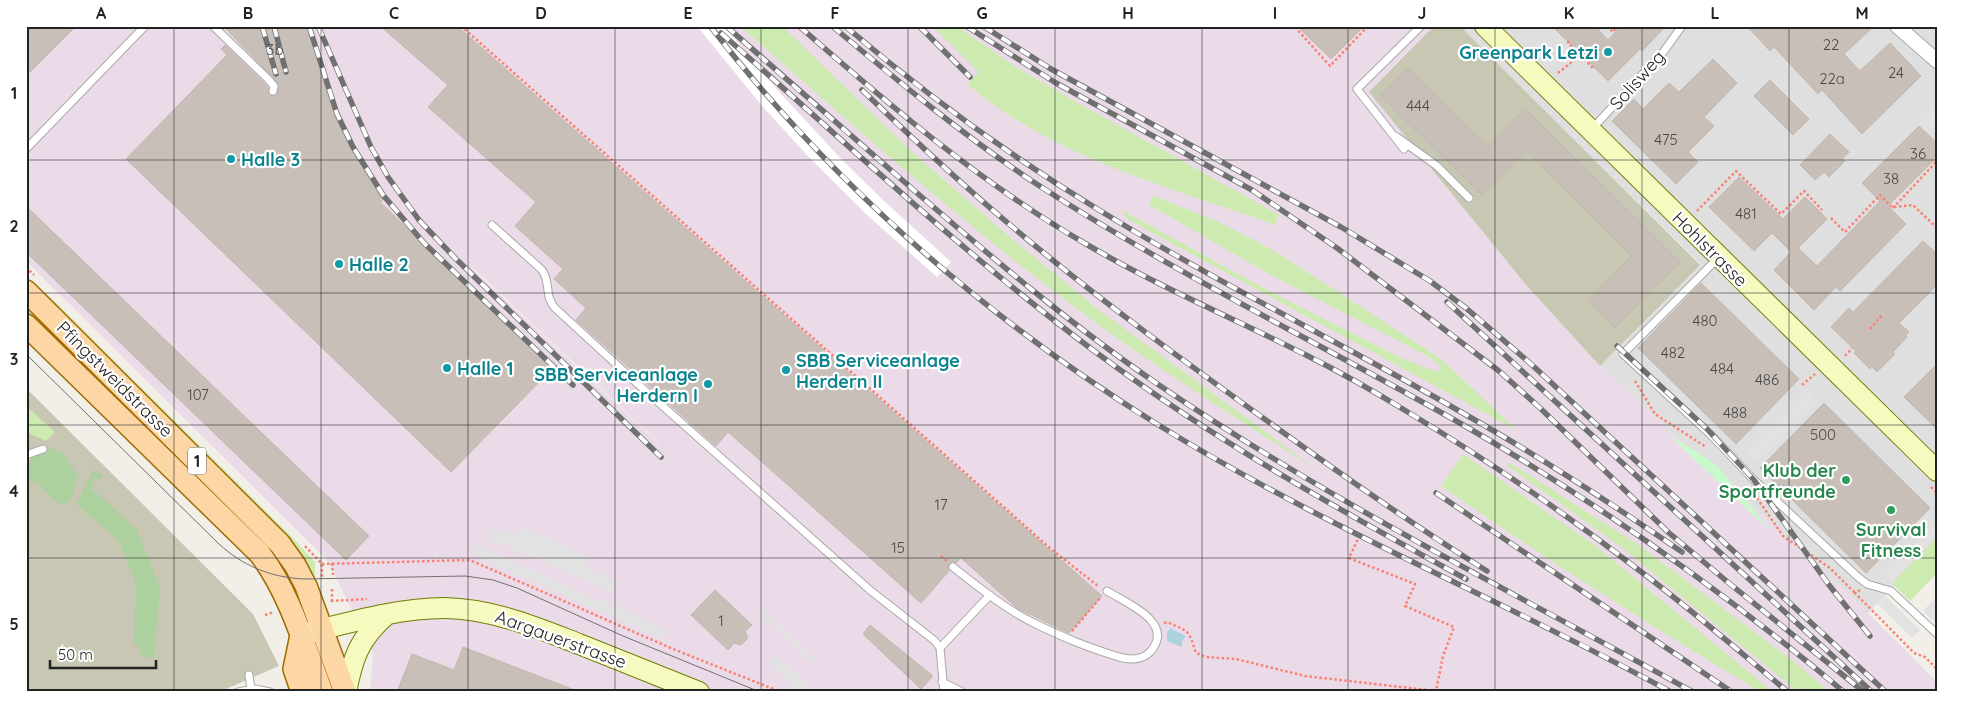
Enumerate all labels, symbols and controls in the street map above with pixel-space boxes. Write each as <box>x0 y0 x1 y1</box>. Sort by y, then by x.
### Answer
text: A <box>96 3 107 23</box>
text: B <box>243 3 253 23</box>
text: C <box>389 3 399 23</box>
text: D <box>535 3 547 23</box>
text: E <box>683 3 693 23</box>
text: F <box>831 3 840 23</box>
text: G <box>976 3 988 23</box>
text: H <box>1122 3 1134 23</box>
text: I <box>1273 3 1277 23</box>
text: J <box>1418 3 1426 23</box>
text: K <box>1564 3 1574 23</box>
text: L <box>1711 3 1720 23</box>
text: M <box>1855 3 1869 23</box>
house number: 22 <box>1823 35 1839 54</box>
house number: 3b <box>267 40 283 59</box>
place label: Greenpark Letzi <box>1459 41 1598 64</box>
street label: Solisweg <box>1604 45 1670 115</box>
marker: Greenpark Letzi <box>1602 46 1614 58</box>
house number: 24 <box>1888 63 1904 82</box>
house number: 22a <box>1819 69 1845 88</box>
text: 1 <box>11 83 17 103</box>
house number: 444 <box>1406 96 1430 115</box>
house number: 475 <box>1654 130 1678 149</box>
house number: 36 <box>1910 144 1926 163</box>
place label: Halle 3 <box>241 148 300 171</box>
marker: Halle 3 <box>225 153 237 165</box>
house number: 38 <box>1883 169 1899 188</box>
house number: 481 <box>1735 204 1757 223</box>
street label: Hohlstrasse <box>1667 206 1753 292</box>
text: 2 <box>9 216 19 236</box>
place label: Halle 2 <box>349 253 409 276</box>
marker: Halle 2 <box>333 258 345 270</box>
house number: 480 <box>1693 311 1718 330</box>
street label: Pfingstweidstrasse <box>52 316 178 442</box>
house number: 482 <box>1661 343 1685 362</box>
text: 3 <box>10 349 18 369</box>
place label: SBB Serviceanlage Herdern II <box>796 349 960 393</box>
place label: Halle 1 <box>457 357 513 380</box>
house number: 484 <box>1710 359 1734 378</box>
marker: Halle 1 <box>441 362 453 374</box>
place label: SBB Serviceanlage Herdern I <box>534 363 698 407</box>
marker: SBB Serviceanlage Herdern II <box>780 364 792 376</box>
house number: 486 <box>1755 370 1779 389</box>
marker: SBB Serviceanlage Herdern I <box>702 378 714 390</box>
house number: 107 <box>187 385 209 404</box>
house number: 488 <box>1723 403 1747 422</box>
house number: 500 <box>1810 425 1836 444</box>
road number: 1 <box>188 448 206 474</box>
place label: Klub der Sportfreunde <box>1719 459 1836 503</box>
marker: Klub der Sportfreunde <box>1840 474 1852 486</box>
text: 4 <box>9 481 19 501</box>
house number: 17 <box>934 495 948 514</box>
marker: Survival Fitness <box>1885 504 1897 516</box>
place label: Survival Fitness <box>1856 518 1926 562</box>
house number: 15 <box>891 538 905 557</box>
street label: Aargauerstrasse <box>492 605 630 673</box>
house number: 1 <box>718 611 724 630</box>
text: 5 <box>9 614 19 634</box>
scale bar <box>50 638 156 670</box>
text: 50 m <box>58 645 93 664</box>

